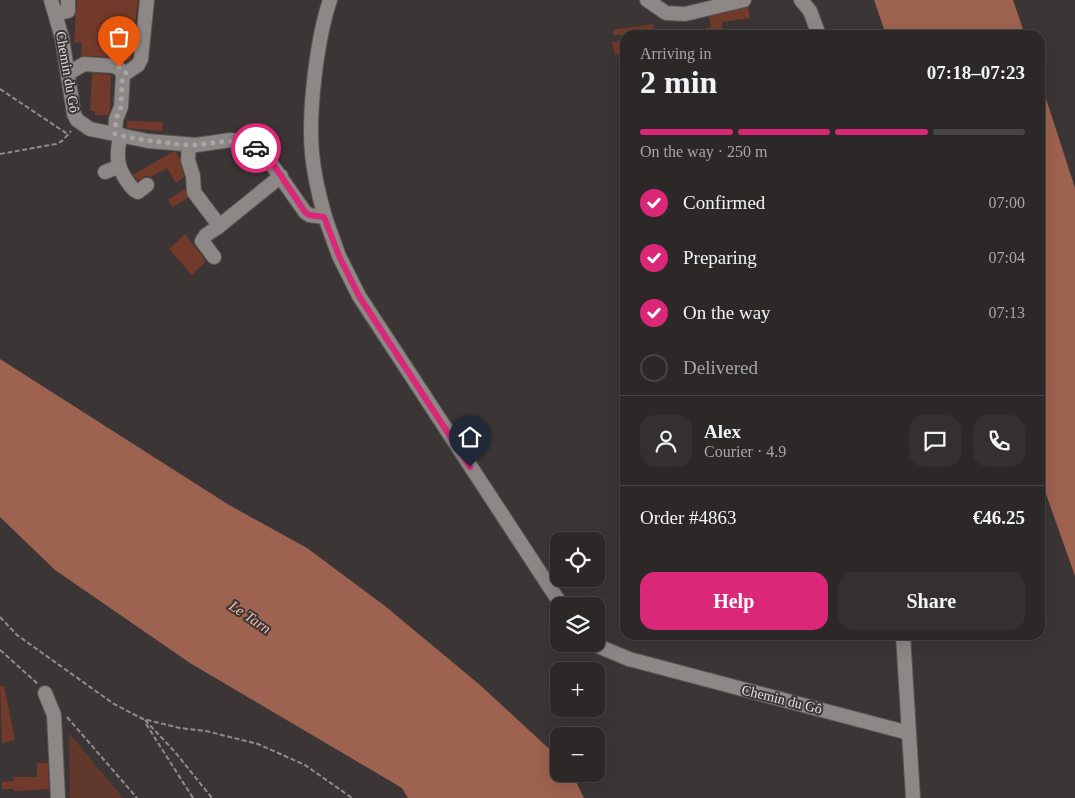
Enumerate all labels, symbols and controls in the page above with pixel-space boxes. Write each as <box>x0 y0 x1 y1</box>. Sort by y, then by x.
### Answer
pin <box>98 16 140 67</box>
icon: bag <box>105 23 133 51</box>
street label: Chemin du Gô <box>53 30 82 114</box>
text: Arriving in <box>640 45 712 62</box>
text: 07:18–07:23 <box>927 62 1025 83</box>
text: 2 min <box>640 64 717 100</box>
courier <box>231 123 281 173</box>
icon: car <box>242 134 270 162</box>
text: On the way · 250 m <box>640 143 768 160</box>
icon: check <box>640 189 668 217</box>
text: Confirmed <box>683 192 765 213</box>
text: 07:00 <box>989 194 1025 211</box>
icon: check <box>640 244 668 272</box>
text: Preparing <box>683 247 757 268</box>
text: 07:04 <box>989 249 1025 266</box>
icon: check <box>640 299 668 327</box>
text: On the way <box>683 302 771 323</box>
text: 07:13 <box>989 304 1025 321</box>
text: Delivered <box>683 357 758 378</box>
button: person <box>640 415 692 467</box>
button: chat <box>909 415 961 467</box>
button: phone <box>973 415 1025 467</box>
pin <box>449 416 491 467</box>
text: Alex <box>704 421 741 442</box>
icon: home <box>456 423 484 451</box>
text: Courier · 4.9 <box>704 443 786 460</box>
text: Order #4863 <box>640 507 737 528</box>
text: €46.25 <box>973 507 1025 528</box>
map controls <box>550 532 605 782</box>
button: locate <box>550 532 605 587</box>
button: Help <box>640 572 828 630</box>
button: Share <box>838 572 1025 630</box>
water label: Le Tarn <box>225 597 274 637</box>
button: layers <box>550 597 605 652</box>
button: + <box>550 662 605 717</box>
street label: Chemin du Gô <box>740 682 824 717</box>
button: − <box>550 727 605 782</box>

